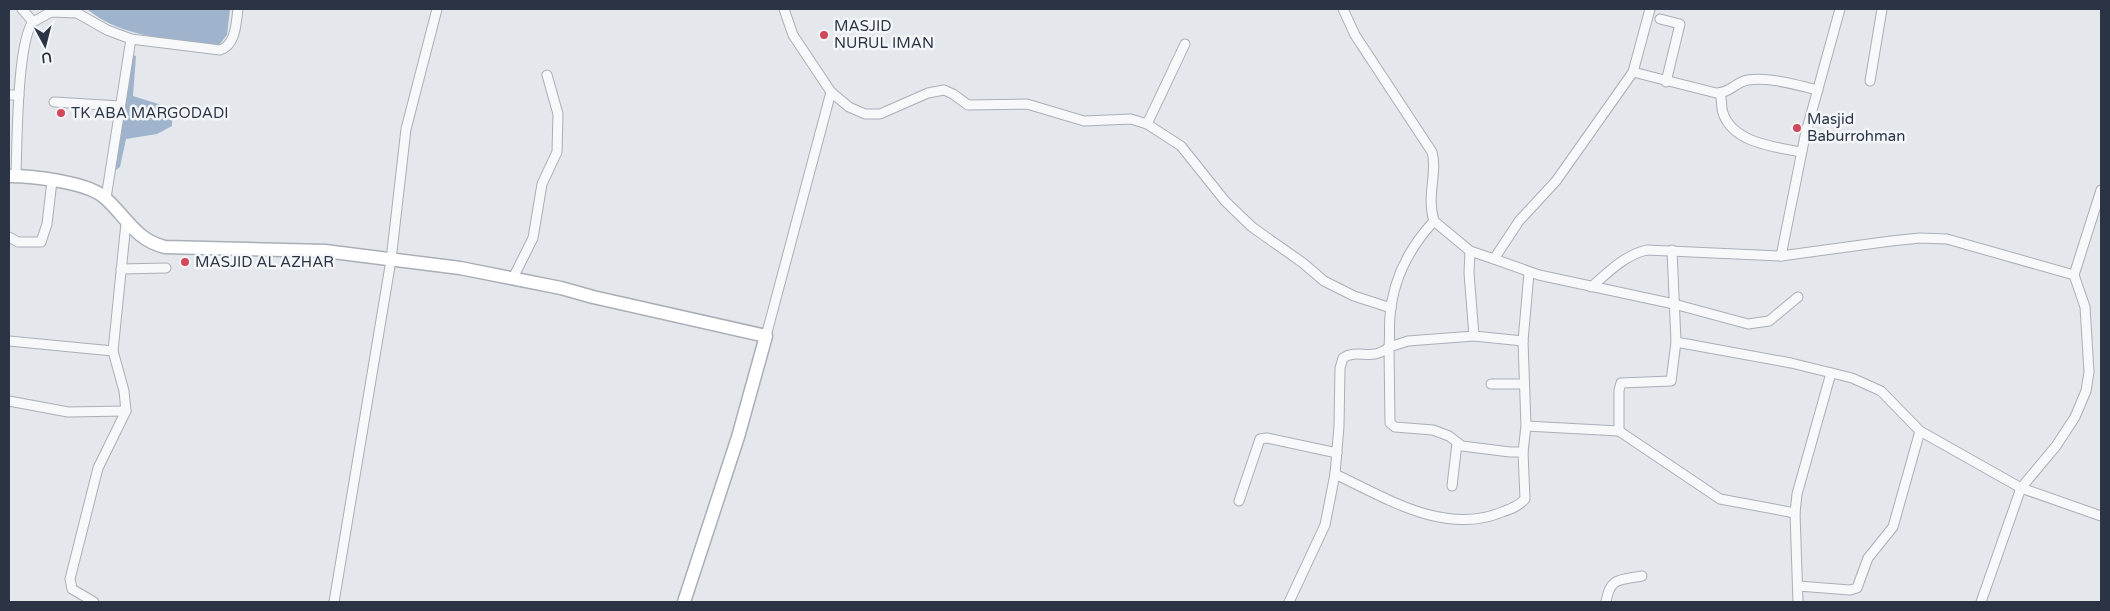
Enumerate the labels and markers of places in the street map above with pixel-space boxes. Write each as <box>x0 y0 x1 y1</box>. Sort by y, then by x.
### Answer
place label: MASJID NURUL IMAN <box>834 17 934 52</box>
marker: MASJID NURUL IMAN <box>818 29 830 41</box>
place label: TK ABA MARGODADI <box>71 104 228 122</box>
marker: TK ABA MARGODADI <box>55 107 67 119</box>
place label: Masjid Baburrohman <box>1807 110 1905 145</box>
marker: Masjid Baburrohman <box>1791 122 1803 134</box>
place label: MASJID AL AZHAR <box>195 253 334 271</box>
marker: MASJID AL AZHAR <box>179 256 191 268</box>

